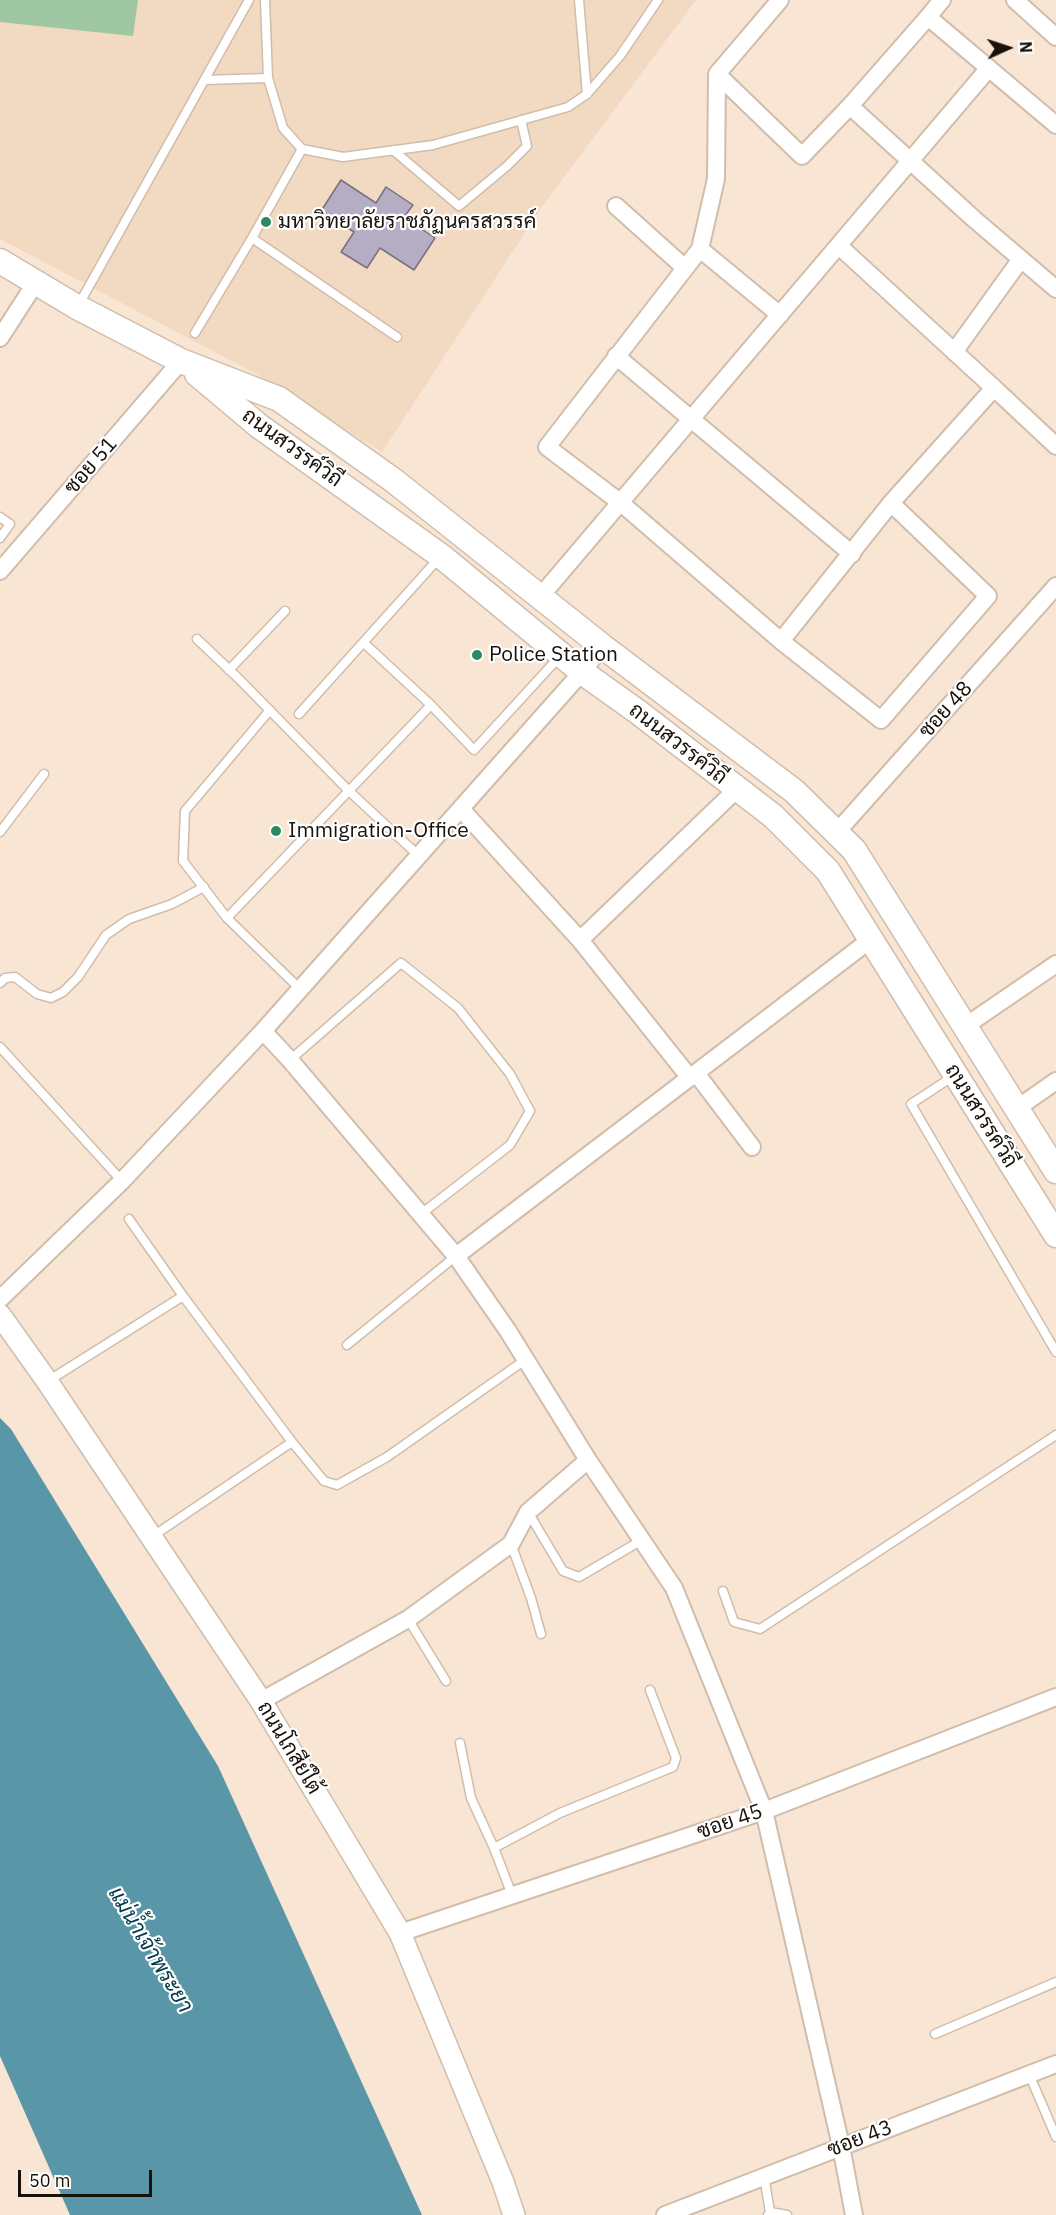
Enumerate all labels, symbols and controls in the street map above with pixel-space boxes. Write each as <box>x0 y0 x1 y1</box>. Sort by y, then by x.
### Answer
north arrow <box>978 18 1038 78</box>
text: N <box>1016 41 1036 53</box>
place label: มหาวิทยาลัยราชภัฏนครสวรรค์ <box>278 209 536 235</box>
marker: มหาวิทยาลัยราชภัฏนครสวรรค์ <box>259 215 273 229</box>
street label: ถนนสวรรค์วิถี <box>237 403 347 493</box>
street label: ซอย 51 <box>59 432 123 500</box>
place label: Police Station <box>489 642 618 668</box>
marker: Police Station <box>470 648 484 662</box>
street label: ซอย 48 <box>914 677 978 743</box>
street label: ถนนสวรรค์วิถี <box>624 698 732 790</box>
place label: Immigration-Office <box>288 818 469 844</box>
marker: Immigration-Office <box>269 824 283 838</box>
street label: ถนนสวรรค์วิถี <box>939 1059 1023 1173</box>
street label: ถนนโกสีย์ใต้ <box>251 1697 327 1799</box>
street label: ซอย 45 <box>694 1799 766 1845</box>
water label: แม่น้ำเจ้าพระยา <box>102 1882 198 2018</box>
street label: ซอย 43 <box>824 2115 896 2163</box>
scale bar <box>21 2158 154 2196</box>
text: 50 m <box>29 2169 71 2192</box>

